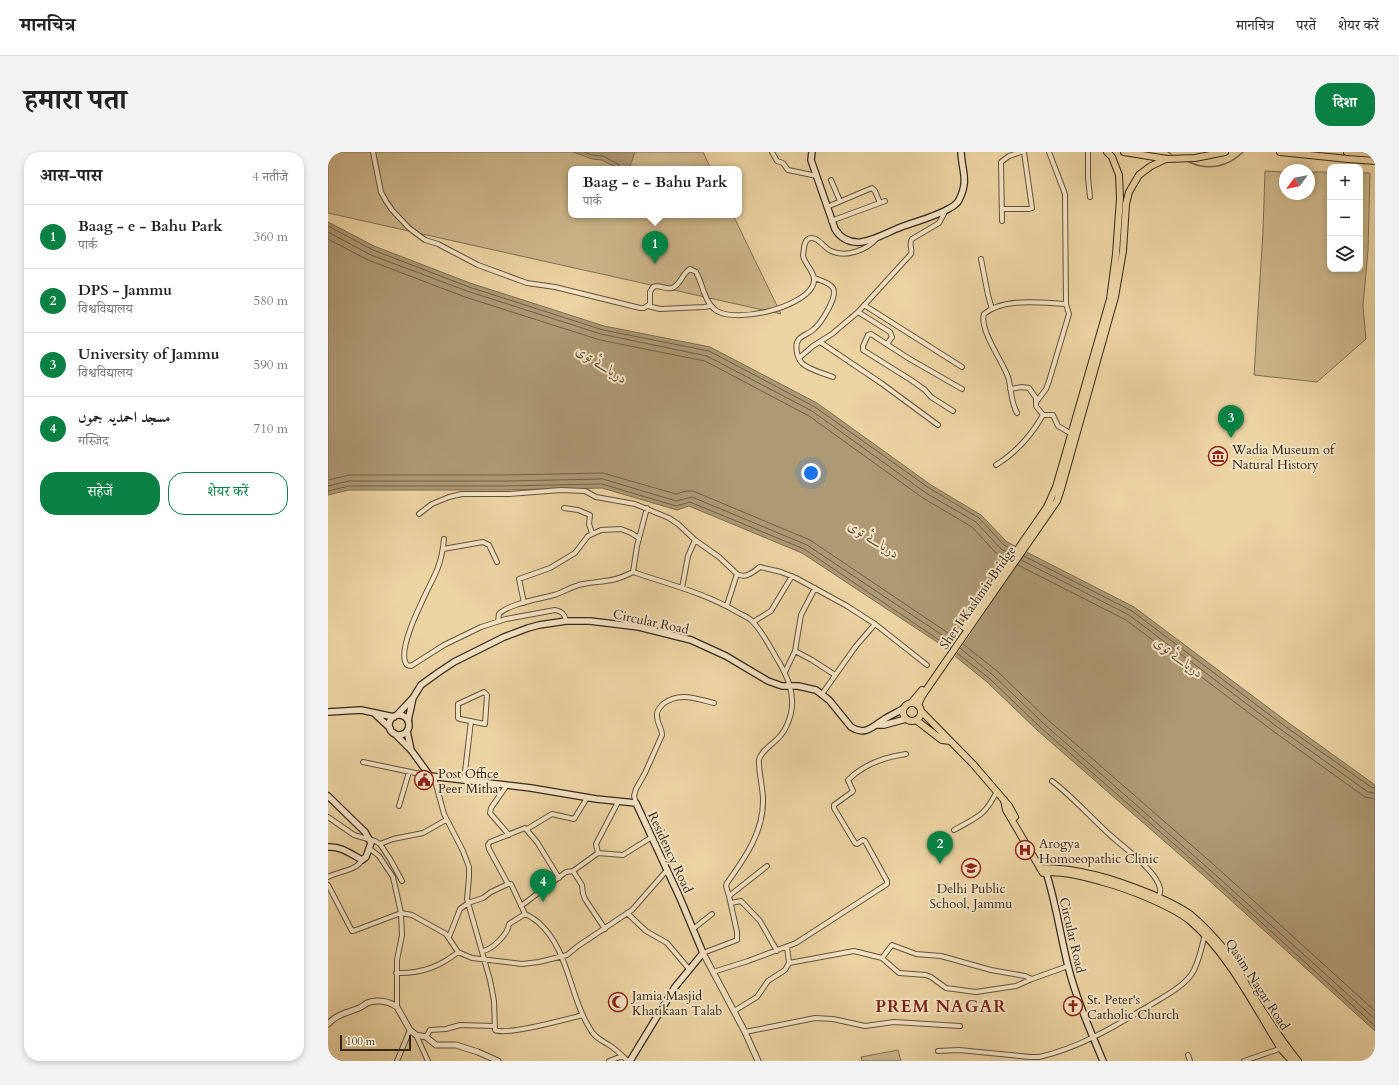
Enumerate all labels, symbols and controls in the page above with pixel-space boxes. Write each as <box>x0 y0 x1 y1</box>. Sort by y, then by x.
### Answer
text: मानचित्र <box>20 12 75 38</box>
text: मानचित्र <box>1236 16 1274 35</box>
text: परतें <box>1296 16 1316 35</box>
text: शेयर करें <box>1338 16 1379 35</box>
text: हमारा पता <box>24 81 127 119</box>
button: दिशा <box>1315 83 1375 126</box>
text: आस-पास <box>40 164 102 187</box>
north arrow <box>1279 164 1315 200</box>
map controls <box>1327 164 1363 272</box>
button: + <box>1327 164 1363 200</box>
popup <box>568 166 742 218</box>
text: 4 नतीजे <box>252 168 288 186</box>
text: Baag - e - Bahu Park <box>583 172 727 192</box>
text: पार्क <box>583 192 602 210</box>
button: − <box>1327 200 1363 236</box>
text: Baag - e - Bahu Park <box>78 216 223 236</box>
text: 1 <box>50 228 56 246</box>
text: 360 m <box>254 228 288 246</box>
pin: 1 <box>642 231 668 264</box>
text: पार्क <box>78 236 97 254</box>
button: layers <box>1327 236 1363 272</box>
text: DPS - Jammu <box>78 280 172 300</box>
text: 2 <box>50 292 56 310</box>
text: 580 m <box>254 292 288 310</box>
text: विश्वविद्यालय <box>78 300 133 318</box>
water label: دریائے توی <box>572 341 631 388</box>
text: University of Jammu <box>78 344 220 364</box>
text: 3 <box>50 356 56 374</box>
text: 590 m <box>254 356 288 374</box>
text: विश्वविद्यालय <box>78 364 133 382</box>
pin: 3 <box>1218 405 1244 438</box>
text: مسجد احمدیہ جموں <box>78 407 170 427</box>
text: 4 <box>50 420 56 438</box>
text: 710 m <box>254 420 288 438</box>
text: मस्जिद <box>78 432 108 450</box>
place label: Wadia Museum of Natural History <box>1231 441 1336 474</box>
museum icon: Wadia Museum of Natural History <box>1207 445 1229 467</box>
your location <box>801 463 821 483</box>
button: सहेजें <box>40 472 160 515</box>
button: शेयर करें <box>168 472 288 515</box>
water label: دریائے توی <box>844 516 903 563</box>
street label: Sher I Kashmir Bridge <box>935 542 1020 653</box>
street label: Circular Road <box>611 605 690 639</box>
water label: دریائے توی <box>1150 632 1208 682</box>
place label: Post Office Peer Mitha <box>438 765 499 798</box>
public building icon: Post Office Peer Mitha <box>413 769 435 791</box>
street label: Residency Road <box>643 809 697 896</box>
pin: 2 <box>927 831 953 864</box>
place label: Arogya Homoeopathic Clinic <box>1039 835 1159 868</box>
hospital icon: Arogya Homoeopathic Clinic <box>1014 839 1036 861</box>
school or university icon: Delhi Public School, Jammu <box>960 857 982 879</box>
pin: 4 <box>530 869 556 902</box>
place label: Delhi Public School, Jammu <box>930 880 1012 913</box>
street label: Circular Road <box>1055 896 1089 975</box>
street label: Qasim Nagar Road <box>1221 935 1294 1034</box>
place label: Jamia Masjid Khatikaan Talab <box>630 987 722 1020</box>
mosque icon: Jamia Masjid Khatikaan Talab <box>607 991 629 1013</box>
place label: St. Peter's Catholic Church <box>1087 991 1179 1024</box>
district label: PREM NAGAR <box>875 995 1007 1018</box>
church icon: St. Peter's Catholic Church <box>1062 995 1084 1017</box>
scale bar <box>340 1033 411 1052</box>
text: 100 m <box>346 1034 375 1049</box>

